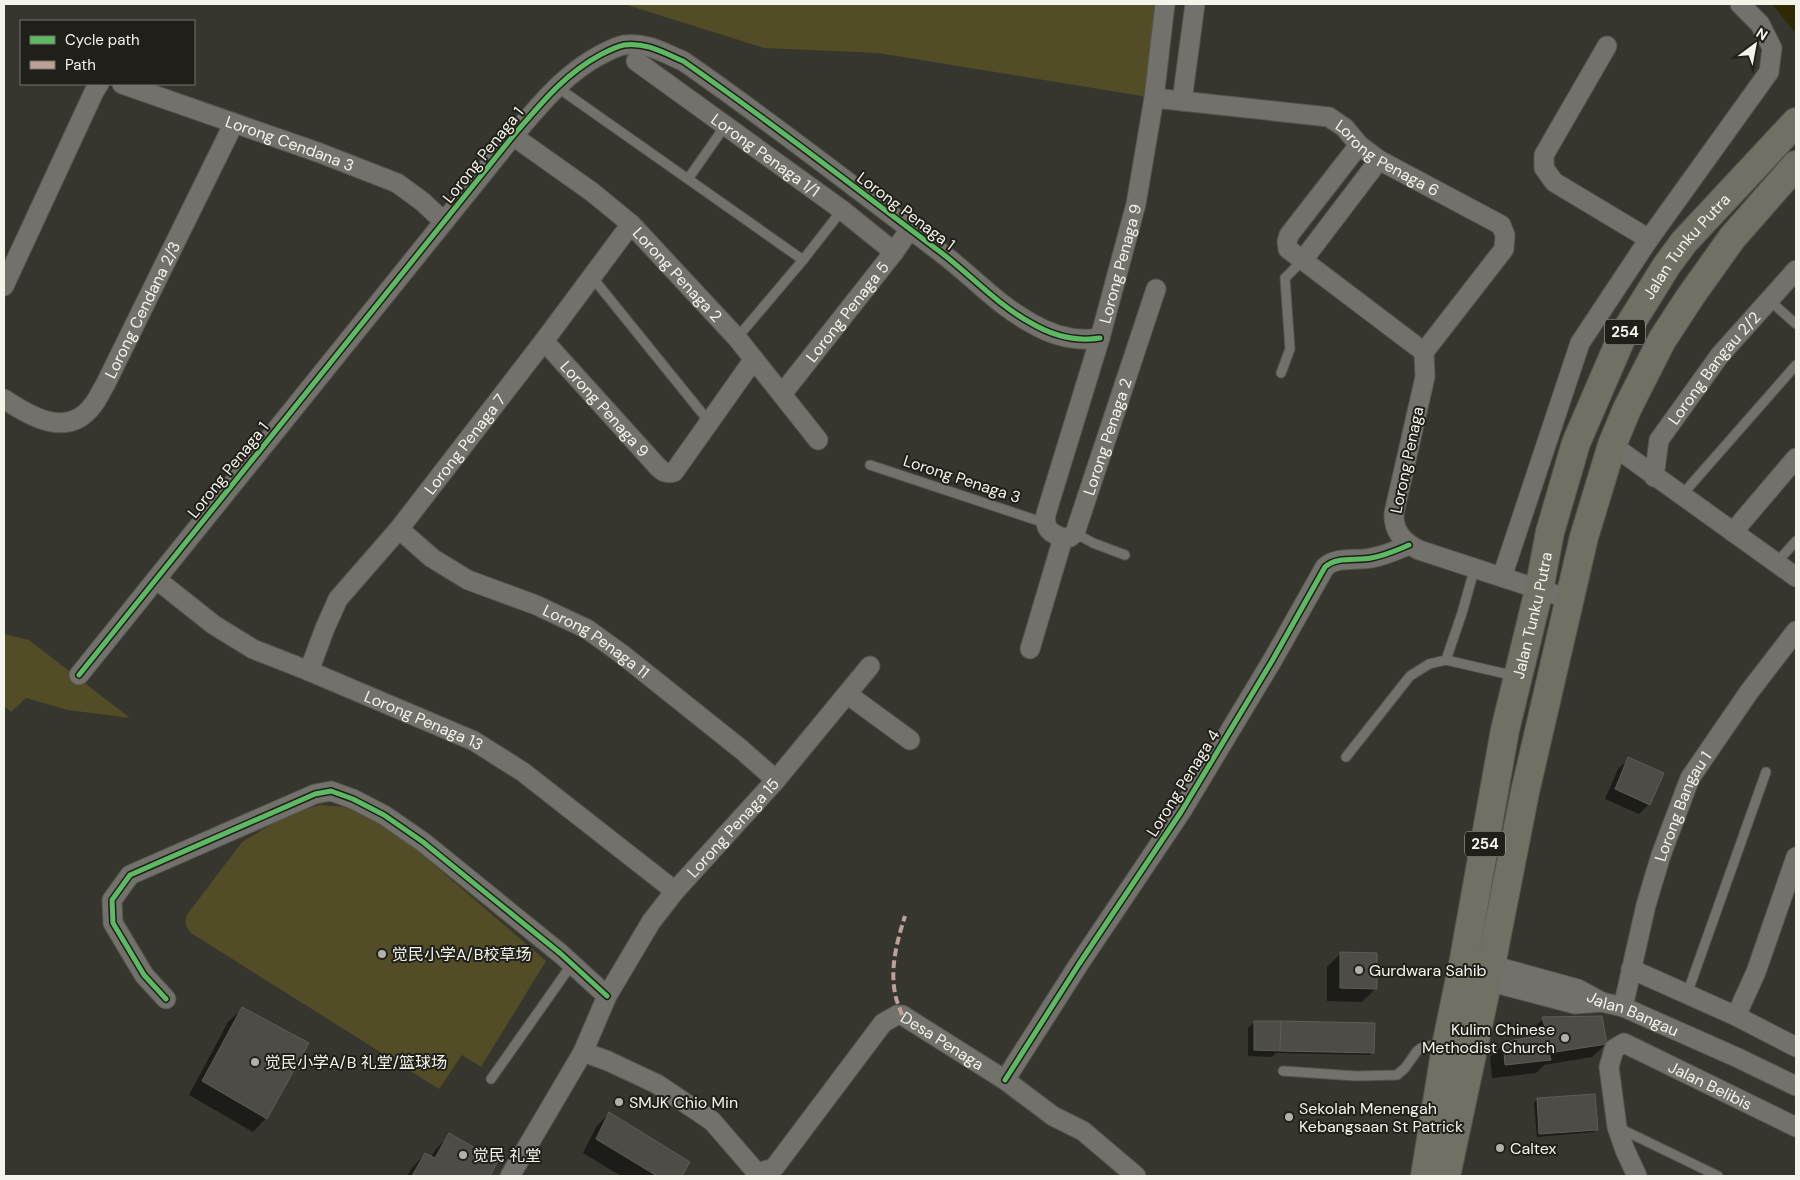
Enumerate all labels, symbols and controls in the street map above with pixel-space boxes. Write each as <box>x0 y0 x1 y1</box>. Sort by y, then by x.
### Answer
legend <box>20 20 195 85</box>
north arrow <box>1730 20 1780 70</box>
text: N <box>1753 24 1771 44</box>
text: Cycle path <box>65 30 140 50</box>
text: Path <box>65 55 96 75</box>
street label: Lorong Penaga 1 <box>438 103 528 207</box>
street label: Lorong Penaga 1/1 <box>707 108 824 201</box>
street label: Lorong Cendana 3 <box>223 110 357 176</box>
street label: Lorong Penaga 6 <box>1332 114 1443 201</box>
street label: Lorong Penaga 1 <box>853 167 959 255</box>
street label: Jalan Tunku Putra <box>1638 189 1735 303</box>
street label: Lorong Penaga 9 <box>1094 202 1146 326</box>
street label: Lorong Penaga 2 <box>629 222 727 326</box>
street label: Lorong Cendana 2/3 <box>100 238 185 382</box>
street label: Lorong Penaga 5 <box>801 257 893 366</box>
street label: Lorong Bangau 2/2 <box>1663 307 1765 429</box>
road number: 254 <box>1605 320 1645 344</box>
street label: Lorong Penaga 9 <box>556 356 654 461</box>
street label: Lorong Penaga 2 <box>1078 375 1136 498</box>
street label: Lorong Penaga 7 <box>419 389 510 498</box>
street label: Lorong Penaga <box>1385 405 1429 515</box>
street label: Lorong Penaga 1 <box>183 418 273 522</box>
street label: Lorong Penaga 3 <box>901 450 1023 508</box>
street label: Jalan Tunku Putra <box>1507 550 1557 681</box>
street label: Lorong Penaga 11 <box>540 599 654 683</box>
street label: Lorong Penaga 13 <box>361 685 488 755</box>
street label: Lorong Penaga 4 <box>1142 725 1224 840</box>
street label: Lorong Bangau 1 <box>1649 747 1716 864</box>
street label: Lorong Penaga 15 <box>682 773 784 882</box>
road number: 254 <box>1465 832 1505 856</box>
place label: 觉民小学A/B校草场 <box>392 944 531 965</box>
marker: 觉民小学A/B校草场 <box>376 948 388 960</box>
place label: Gurdwara Sahib <box>1369 960 1487 981</box>
marker: Gurdwara Sahib <box>1353 964 1365 976</box>
street label: Jalan Bangau <box>1583 985 1682 1041</box>
street label: Desa Penaga <box>897 1006 988 1075</box>
place label: Kulim Chinese Methodist Church <box>1422 1019 1555 1058</box>
marker: Kulim Chinese Methodist Church <box>1559 1032 1571 1044</box>
place label: 觉民小学A/B 礼堂/篮球场 <box>265 1052 447 1073</box>
marker: 觉民小学A/B 礼堂/篮球场 <box>249 1056 261 1068</box>
street label: Jalan Belibis <box>1665 1056 1756 1115</box>
place label: SMJK Chio Min <box>629 1092 738 1113</box>
marker: SMJK Chio Min <box>613 1096 625 1108</box>
place label: Sekolah Menengah Kebangsaan St Patrick <box>1299 1098 1463 1137</box>
marker: Sekolah Menengah Kebangsaan St Patrick <box>1283 1111 1295 1123</box>
place label: Caltex <box>1510 1138 1557 1159</box>
marker: Caltex <box>1494 1142 1506 1154</box>
place label: 觉民 礼堂 <box>473 1145 541 1166</box>
marker: 觉民 礼堂 <box>457 1149 469 1161</box>

